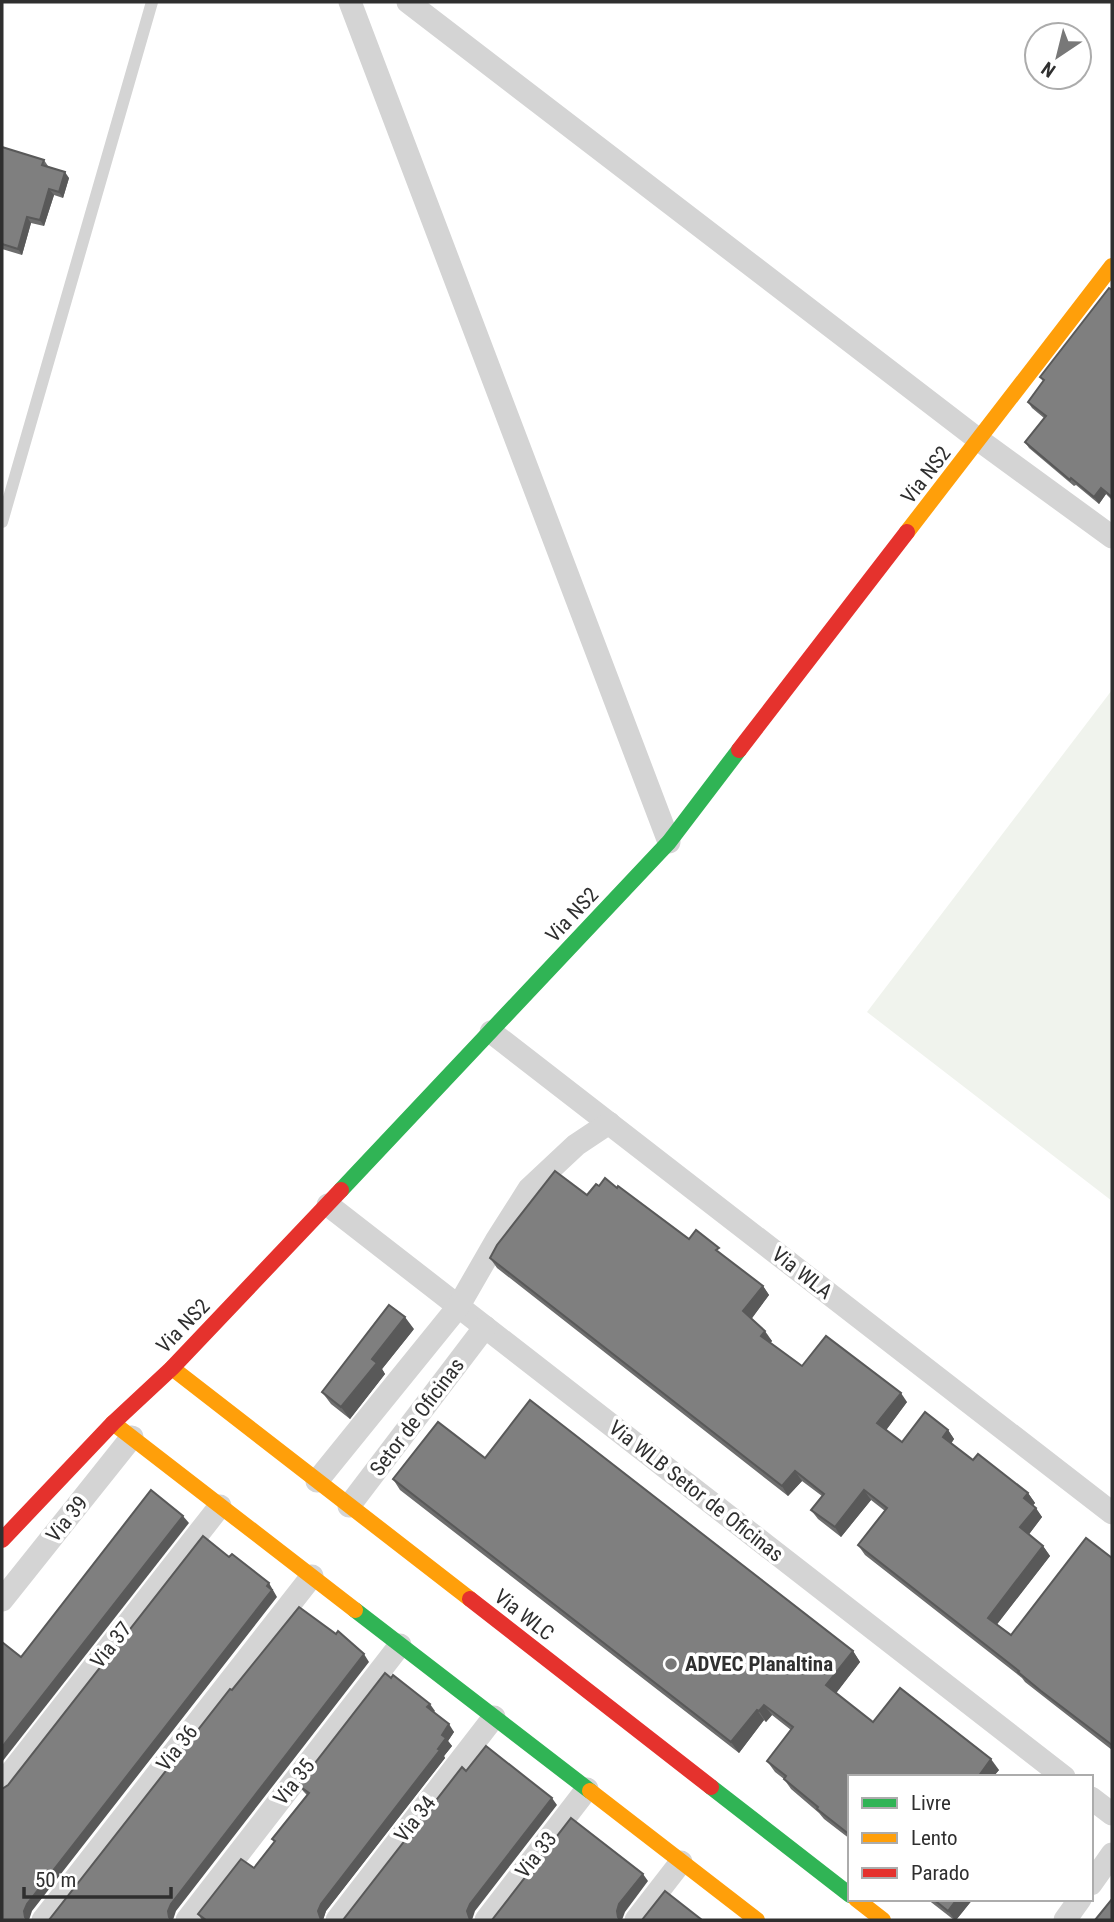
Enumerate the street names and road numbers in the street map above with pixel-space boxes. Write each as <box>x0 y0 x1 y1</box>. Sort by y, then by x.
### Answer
street label: Via NS2 <box>896 442 956 508</box>
street label: Via NS2 <box>541 883 603 947</box>
street label: Via WLA <box>767 1242 837 1304</box>
street label: Via NS2 <box>152 1294 214 1358</box>
street label: Setor de Oficinas <box>365 1354 469 1480</box>
street label: Via WLB Setor de Oficinas <box>604 1415 788 1567</box>
street label: Via 39 <box>41 1491 93 1547</box>
street label: Via WLC <box>490 1584 558 1646</box>
street label: Via 37 <box>85 1617 137 1673</box>
street label: Via 36 <box>151 1720 203 1776</box>
street label: Via 35 <box>268 1754 320 1810</box>
street label: Via 34 <box>389 1791 441 1847</box>
street label: Via 33 <box>510 1827 562 1883</box>

